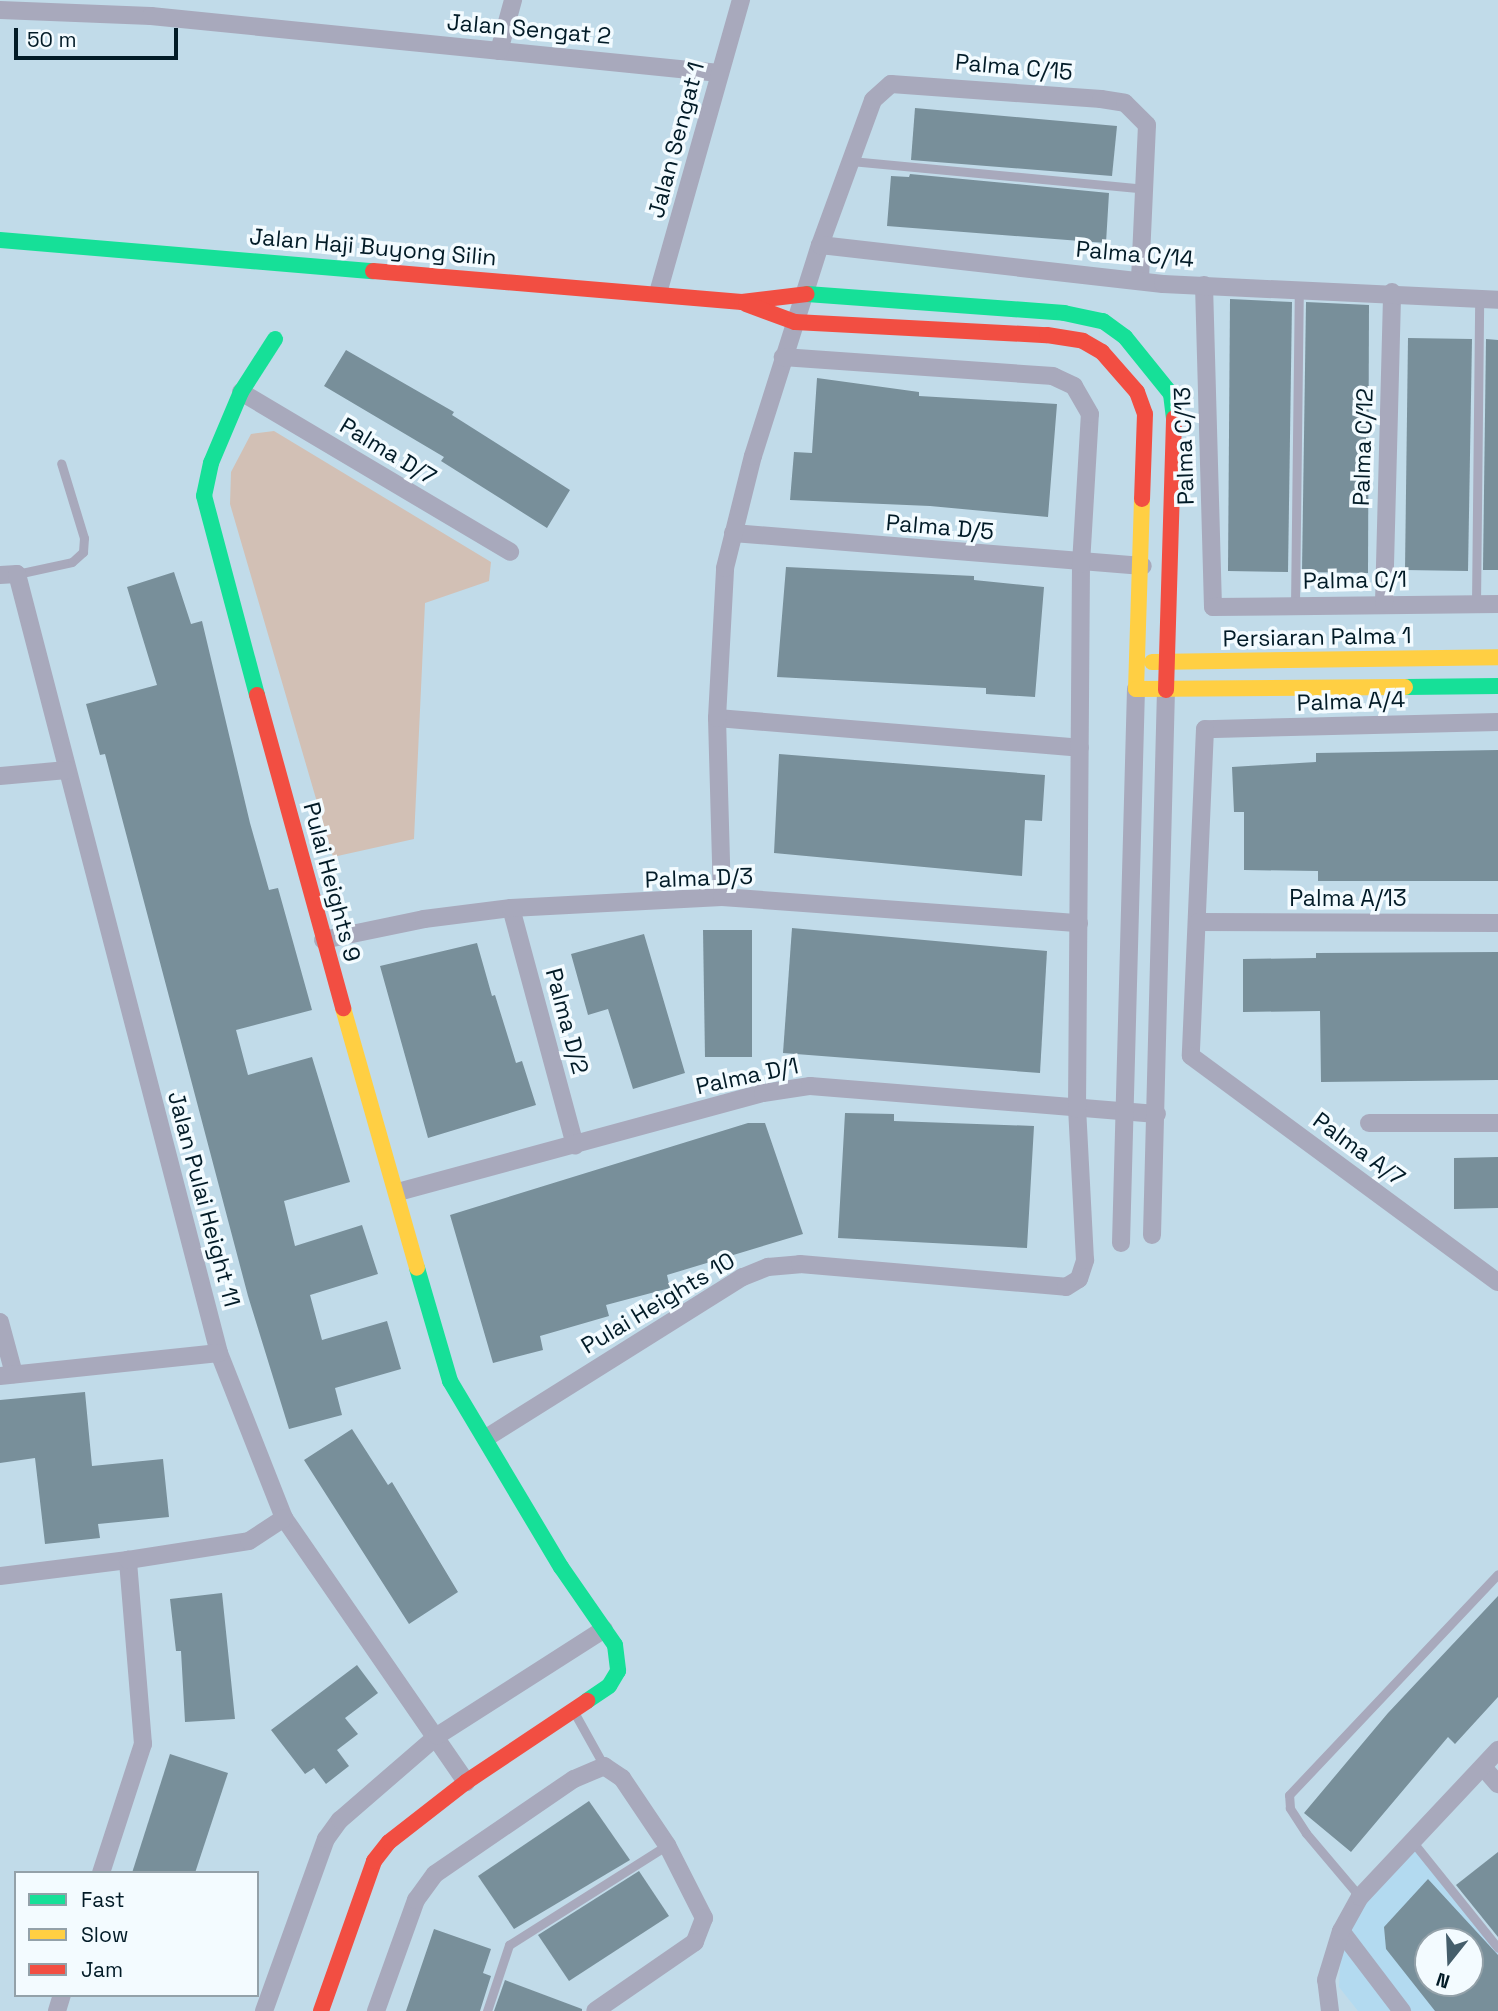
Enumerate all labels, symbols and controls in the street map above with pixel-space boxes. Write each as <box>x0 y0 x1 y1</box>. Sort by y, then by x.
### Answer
street label: Jalan Sengat 2 <box>446 8 612 50</box>
scale bar <box>18 14 182 58</box>
text: 50 m <box>27 26 77 53</box>
street label: Palma C/15 <box>954 48 1074 86</box>
street label: Jalan Sengat 1 <box>642 59 710 221</box>
street label: Jalan Haji Buyong Silin <box>248 222 498 272</box>
street label: Palma C/14 <box>1075 235 1195 273</box>
street label: Palma C/13 <box>1168 386 1200 506</box>
street label: Palma C/12 <box>1347 388 1379 506</box>
street label: Palma D/7 <box>335 411 441 491</box>
street label: Palma D/5 <box>885 509 995 545</box>
street label: Palma C/1 <box>1303 565 1407 595</box>
street label: Persiaran Palma 1 <box>1222 622 1412 652</box>
street label: Palma A/4 <box>1296 685 1406 717</box>
street label: Pulai Heights 9 <box>297 799 367 965</box>
street label: Palma D/3 <box>644 862 754 894</box>
street label: Palma A/13 <box>1289 884 1407 912</box>
street label: Palma D/2 <box>540 965 594 1077</box>
street label: Palma D/1 <box>693 1052 801 1100</box>
street label: Jalan Pulai Height 11 <box>162 1088 246 1310</box>
street label: Palma A/7 <box>1307 1106 1411 1192</box>
street label: Pulai Heights 10 <box>576 1246 740 1360</box>
legend <box>14 1871 259 1997</box>
text: Fast <box>81 1886 125 1913</box>
text: Slow <box>81 1921 129 1948</box>
north arrow <box>1414 1927 1484 1997</box>
text: Jam <box>81 1956 123 1983</box>
text: N <box>1433 1967 1453 1994</box>

